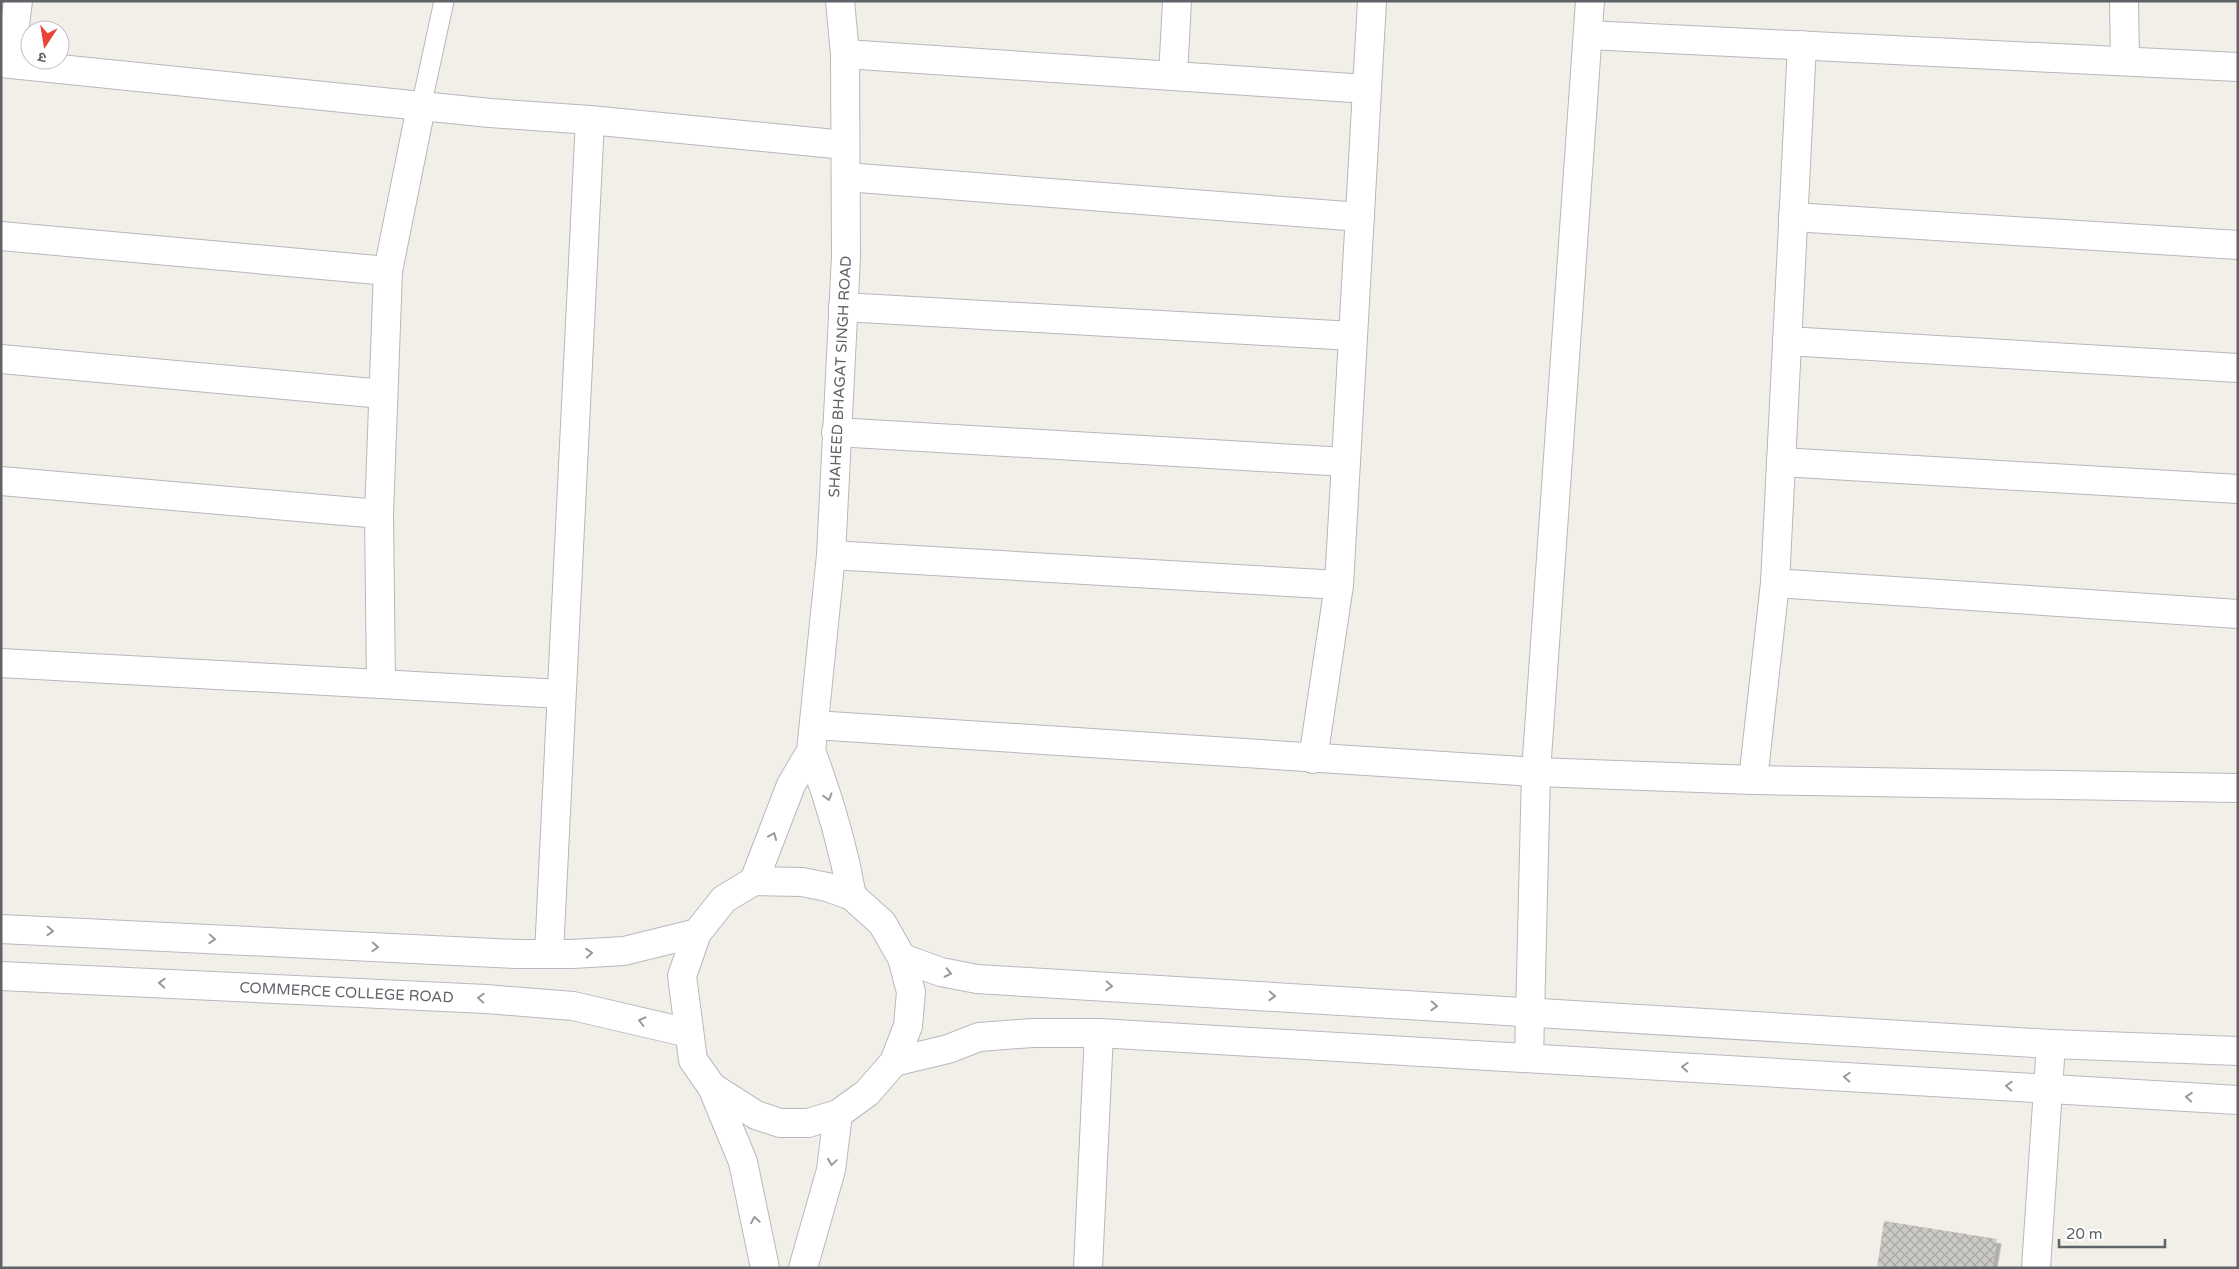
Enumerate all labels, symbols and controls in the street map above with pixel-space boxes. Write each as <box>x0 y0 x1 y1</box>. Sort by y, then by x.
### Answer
north arrow <box>20 20 70 70</box>
text: उ <box>36 48 48 66</box>
street label: SHAHEED BHAGAT SINGH ROAD <box>825 255 855 498</box>
one-way arrow <box>822 793 832 801</box>
one-way arrow <box>766 832 777 841</box>
one-way arrow <box>46 926 54 936</box>
one-way arrow <box>209 934 217 944</box>
one-way arrow <box>371 941 379 952</box>
one-way arrow <box>586 948 594 959</box>
one-way arrow <box>943 968 952 978</box>
one-way arrow <box>157 978 165 989</box>
street label: COMMERCE COLLEGE ROAD <box>239 978 454 1006</box>
one-way arrow <box>1106 981 1114 992</box>
one-way arrow <box>1268 991 1276 1002</box>
one-way arrow <box>477 993 485 1004</box>
one-way arrow <box>1430 1001 1438 1012</box>
one-way arrow <box>637 1016 646 1027</box>
one-way arrow <box>1681 1062 1689 1073</box>
one-way arrow <box>1843 1071 1851 1082</box>
one-way arrow <box>2005 1081 2013 1092</box>
one-way arrow <box>2185 1092 2193 1103</box>
one-way arrow <box>828 1158 838 1167</box>
one-way arrow <box>750 1216 761 1224</box>
scale bar <box>2059 1216 2165 1248</box>
text: 20 m <box>2066 1225 2103 1243</box>

